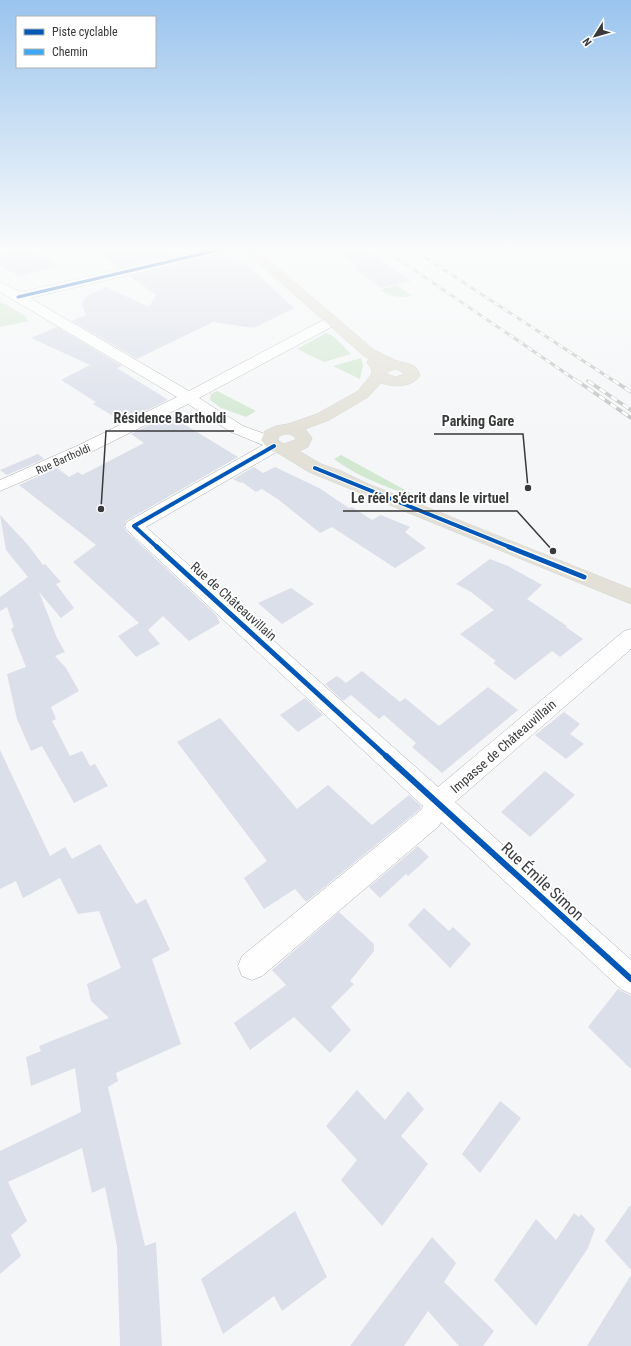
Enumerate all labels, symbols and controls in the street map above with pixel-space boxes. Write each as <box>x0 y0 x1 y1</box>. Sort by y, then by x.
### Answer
legend <box>16 16 156 68</box>
north arrow <box>575 16 615 56</box>
text: Piste cyclable <box>52 25 118 39</box>
text: N <box>580 35 595 48</box>
text: Chemin <box>52 45 88 59</box>
callout: Résidence Bartholdi <box>106 405 234 431</box>
callout: Parking Gare <box>434 408 523 434</box>
text: Résidence Bartholdi <box>114 410 226 426</box>
text: Parking Gare <box>442 413 515 429</box>
street label: Rue Bartholdi <box>34 442 92 477</box>
callout: Le réel s'écrit dans le virtuel <box>343 485 517 511</box>
text: Le réel s'écrit dans le virtuel <box>351 490 509 506</box>
street label: Rue de Châteauvillain <box>188 559 280 644</box>
street label: Impasse de Châteauvillain <box>448 697 559 796</box>
street label: Rue Émile Simon <box>498 838 588 924</box>

